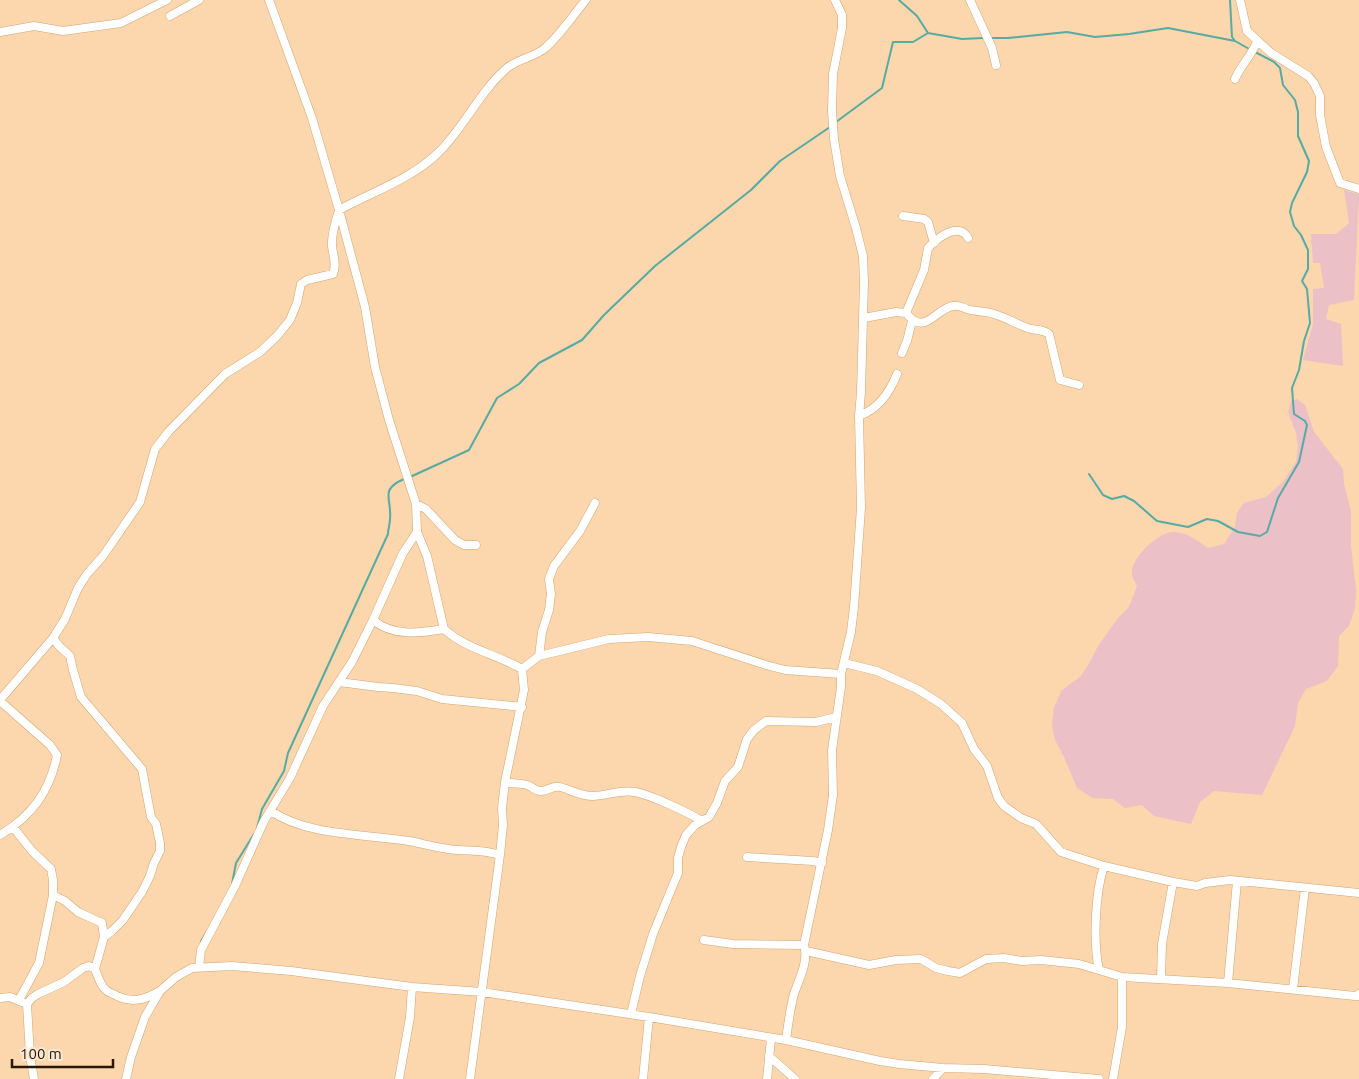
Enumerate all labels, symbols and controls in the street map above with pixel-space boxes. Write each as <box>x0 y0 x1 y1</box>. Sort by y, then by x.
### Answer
scale bar <box>12 1036 114 1068</box>
text: 100 m <box>20 1045 62 1062</box>

